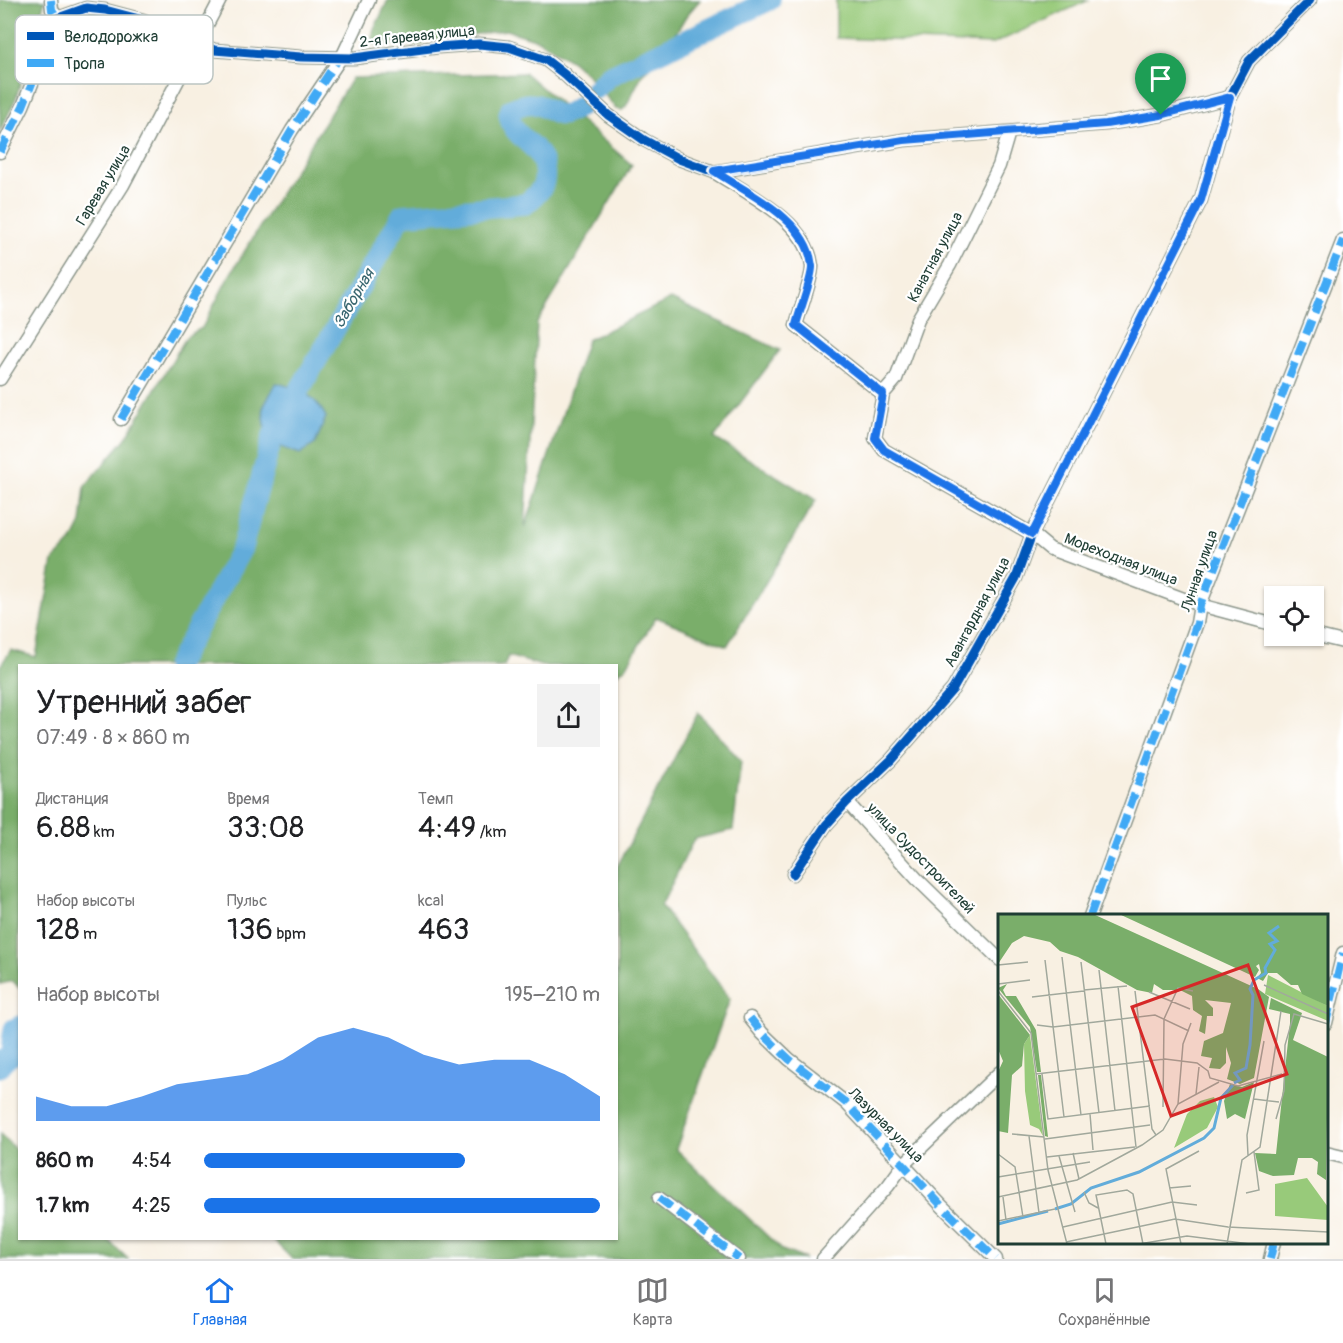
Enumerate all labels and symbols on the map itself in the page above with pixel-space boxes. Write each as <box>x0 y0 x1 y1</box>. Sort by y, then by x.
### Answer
legend <box>15 15 213 84</box>
street label: 2-я Гаревая улица <box>359 21 476 52</box>
text: Велодорожка <box>64 27 158 47</box>
pin <box>1135 53 1186 115</box>
text: Тропа <box>64 54 105 74</box>
street label: Гаревая улица <box>72 141 135 229</box>
street label: Канатная улица <box>904 209 967 306</box>
water label: Заборная <box>329 264 379 332</box>
street label: Лунная улица <box>1176 528 1222 615</box>
street label: Мореходная улица <box>1061 529 1180 590</box>
street label: Авангардная улица <box>940 554 1014 670</box>
street label: улица Судостроителей <box>862 798 979 918</box>
inset map <box>998 914 1328 1244</box>
street label: Лазурная улица <box>843 1083 927 1167</box>

